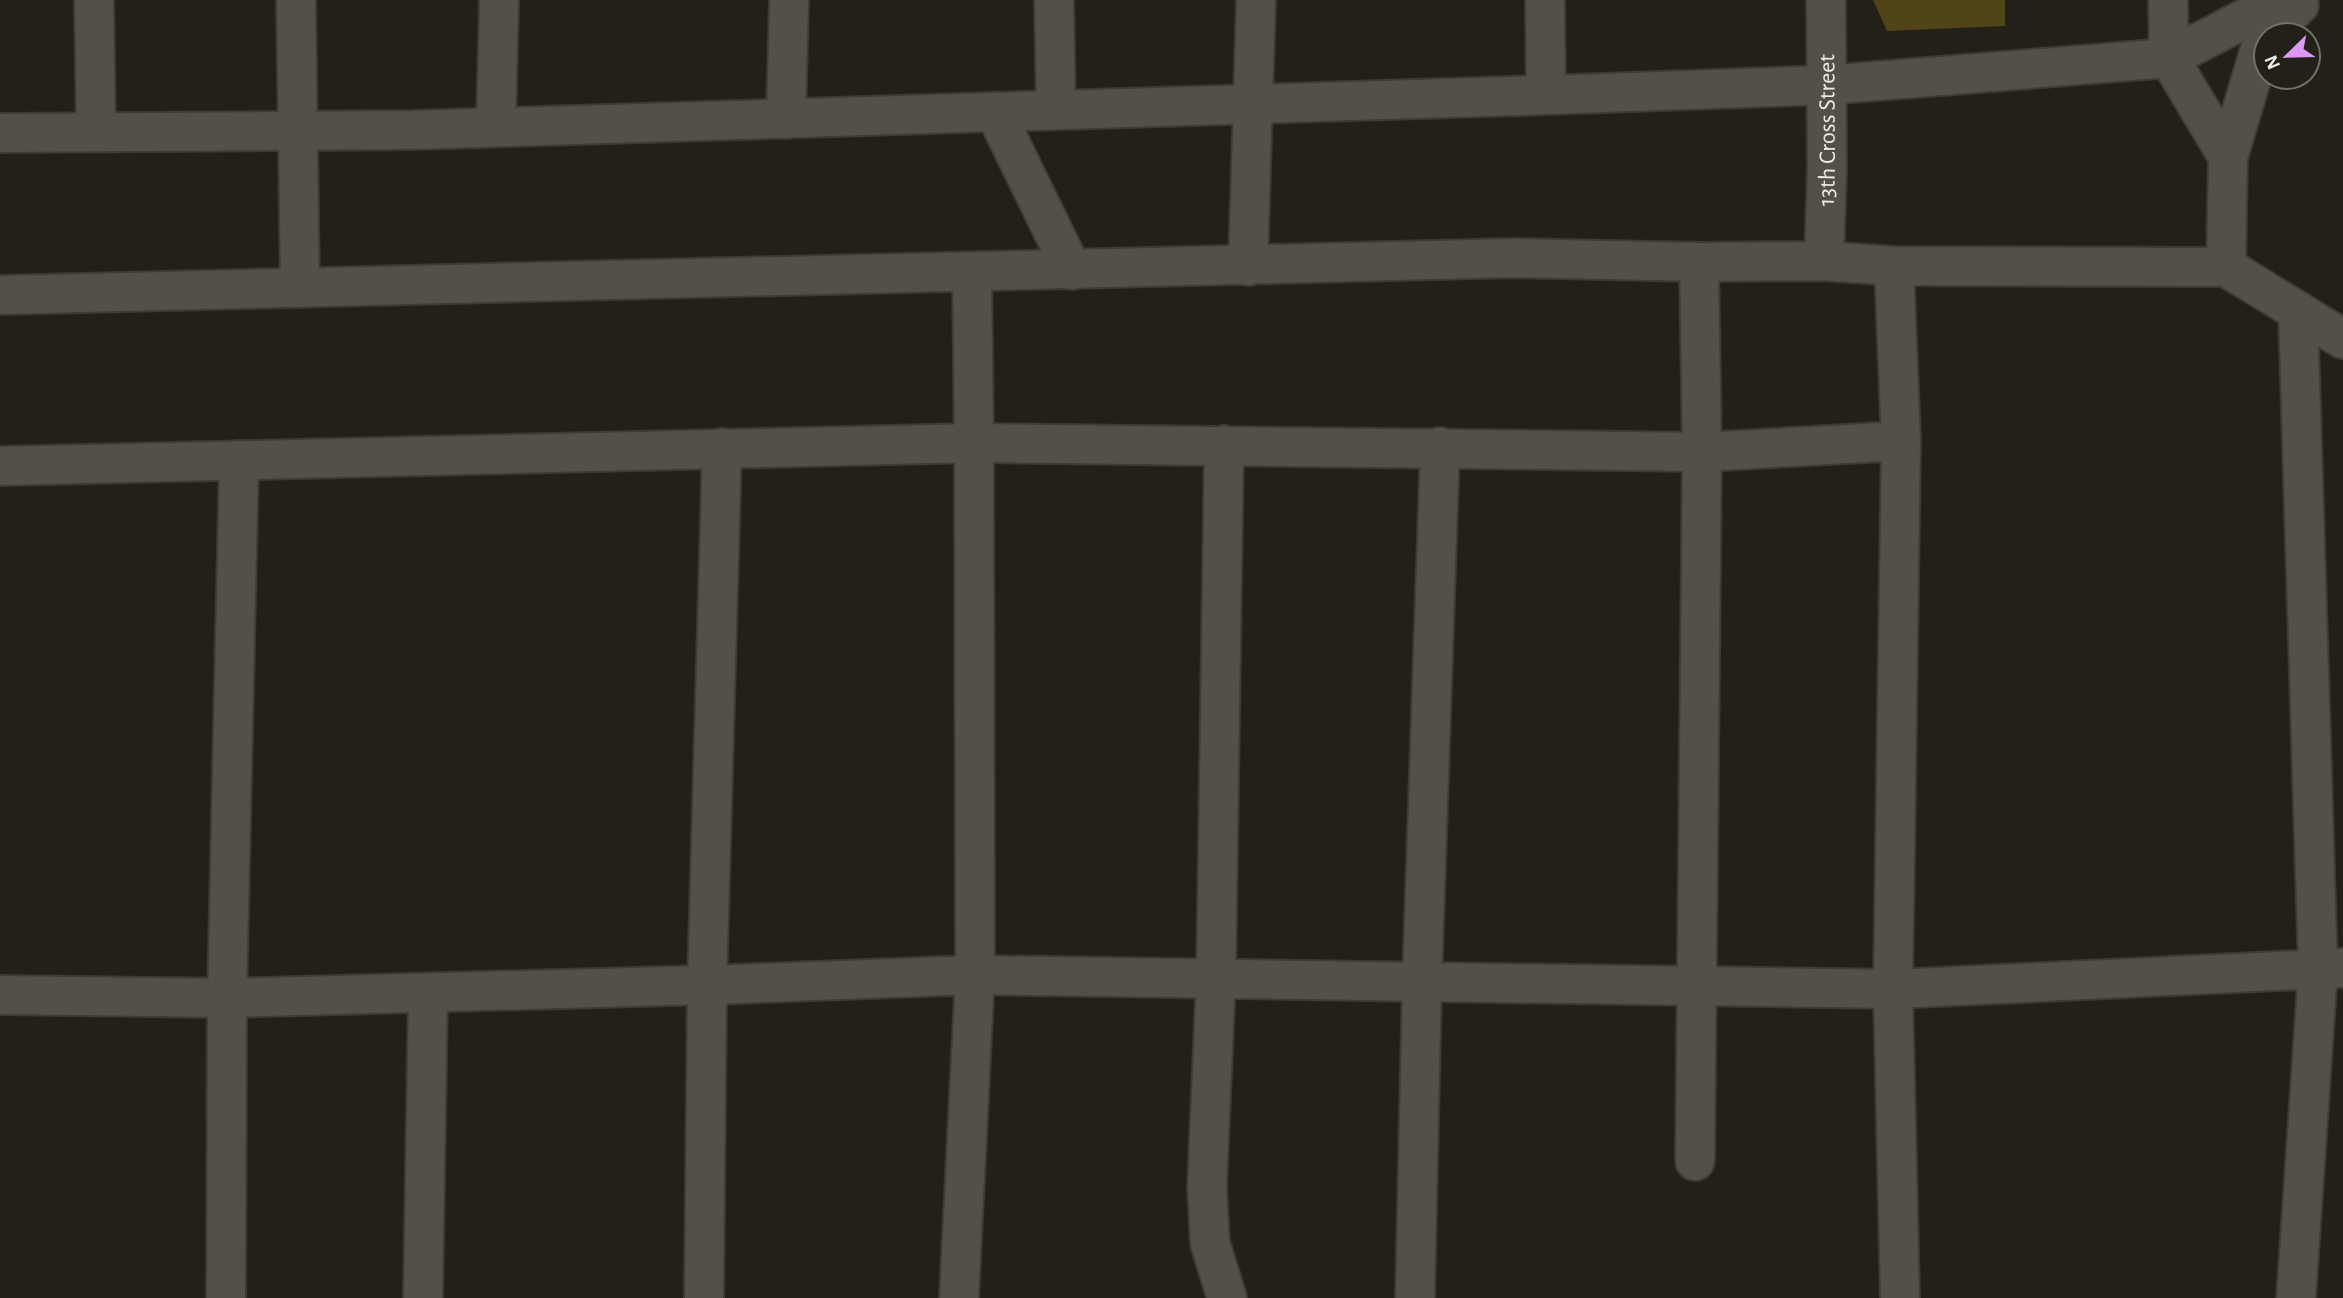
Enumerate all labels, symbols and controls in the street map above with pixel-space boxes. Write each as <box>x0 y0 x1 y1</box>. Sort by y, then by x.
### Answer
north arrow <box>2252 21 2322 91</box>
text: N <box>2261 52 2284 72</box>
street label: 13th Cross Street <box>1815 54 1840 206</box>

